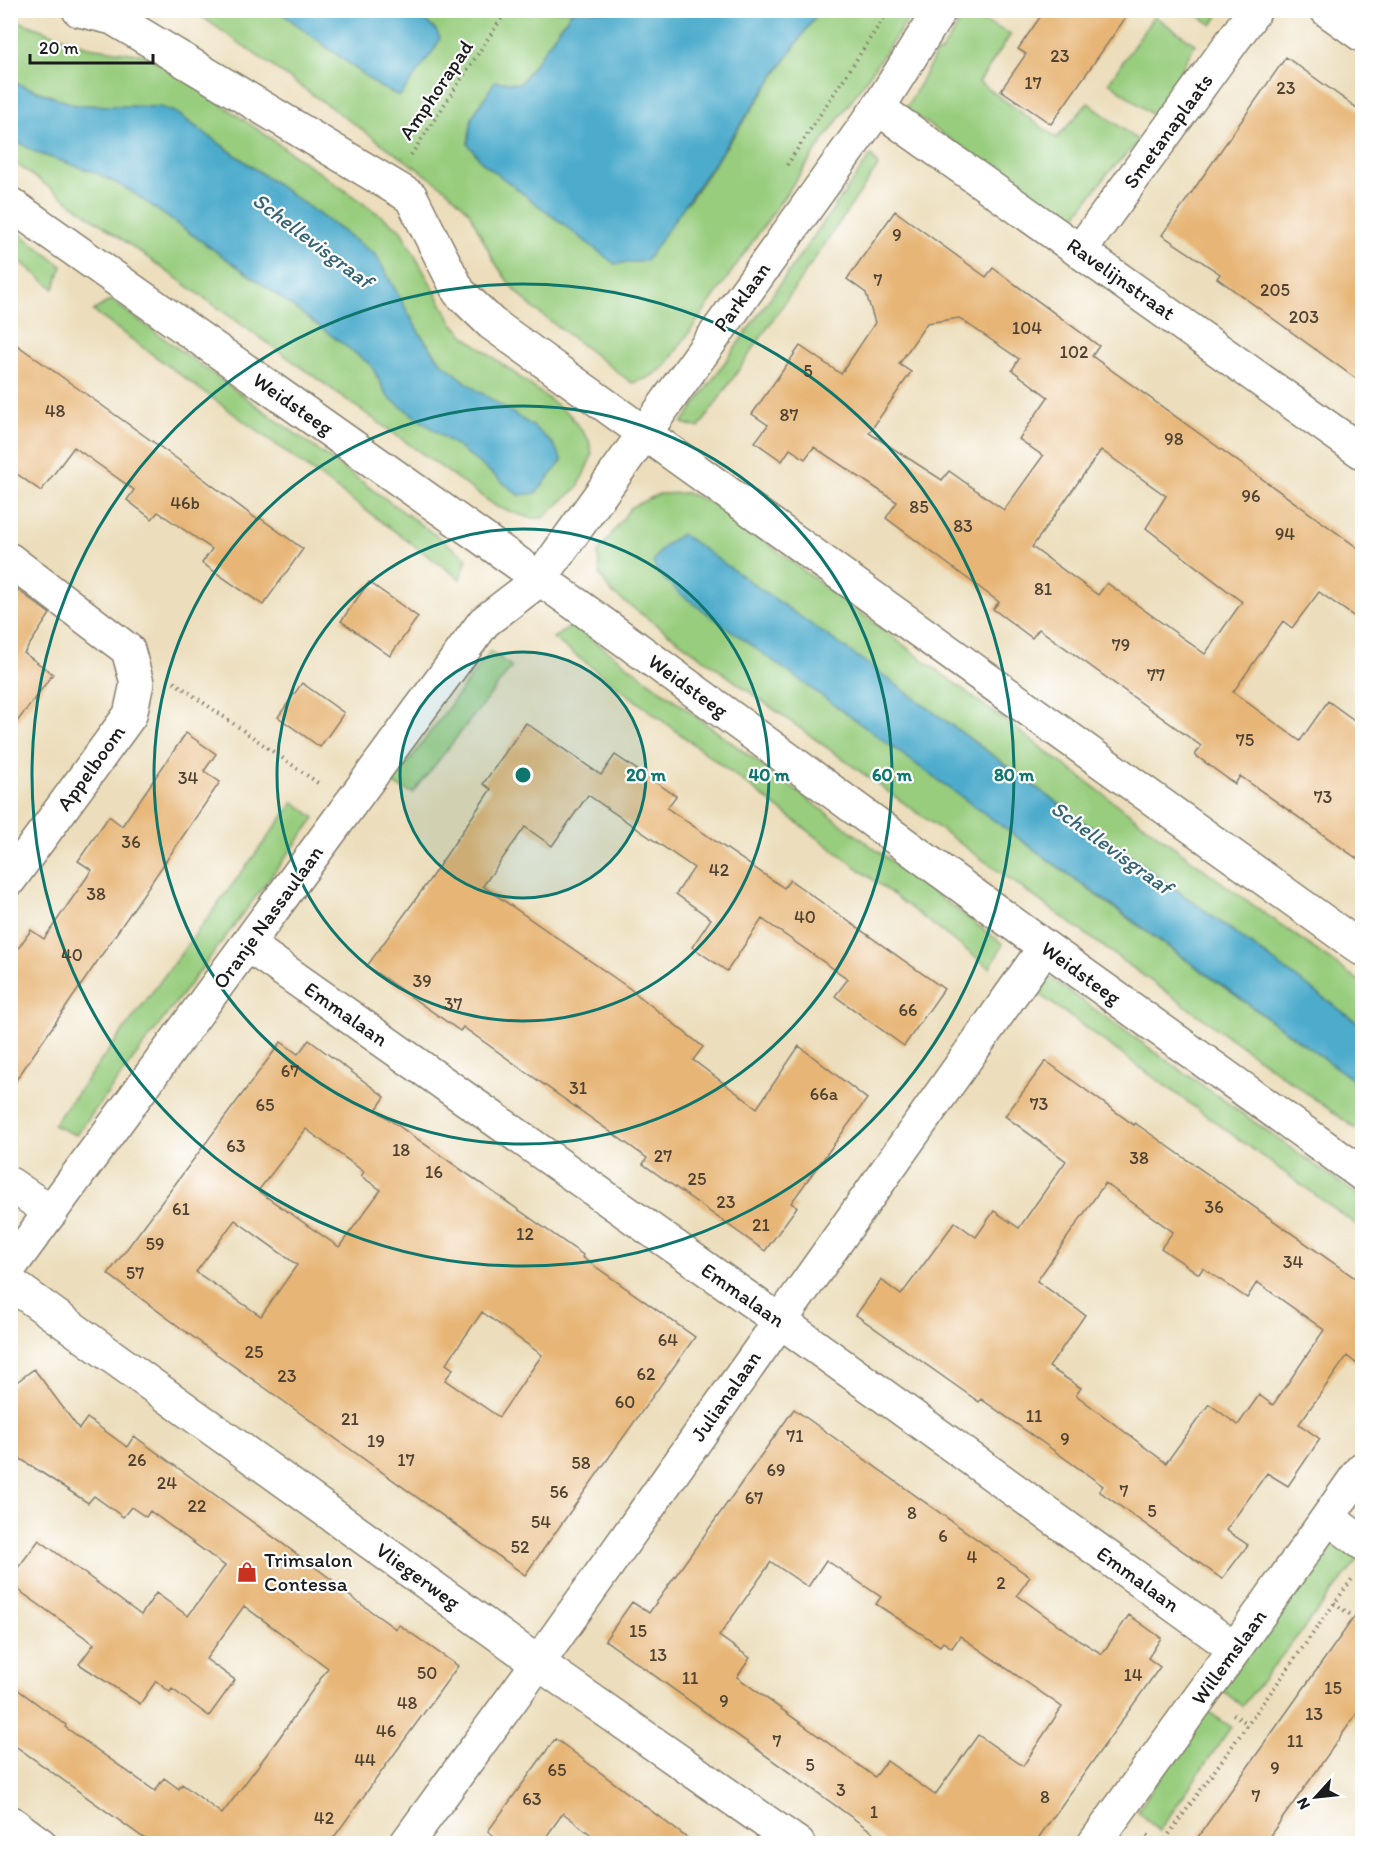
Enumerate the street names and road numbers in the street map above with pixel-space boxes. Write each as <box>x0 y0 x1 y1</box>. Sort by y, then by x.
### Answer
street label: Amphorapad <box>393 35 478 144</box>
street label: Smetanaplaats <box>1117 68 1218 193</box>
street label: Ravelijnstraat <box>1062 232 1180 325</box>
street label: Parklaan <box>708 257 775 337</box>
street label: Weidsteeg <box>248 367 338 440</box>
street label: Weidsteeg <box>644 648 733 723</box>
street label: Appelboom <box>51 720 130 816</box>
street label: Oranje Nassaulaan <box>207 840 328 993</box>
street label: Weidsteeg <box>1037 935 1126 1010</box>
street label: Emmalaan <box>300 976 393 1051</box>
street label: Emmalaan <box>697 1257 790 1332</box>
street label: Julianalaan <box>685 1345 766 1446</box>
street label: Vliegerweg <box>371 1537 465 1615</box>
street label: Emmalaan <box>1092 1540 1185 1617</box>
street label: Willemslaan <box>1186 1604 1272 1709</box>

